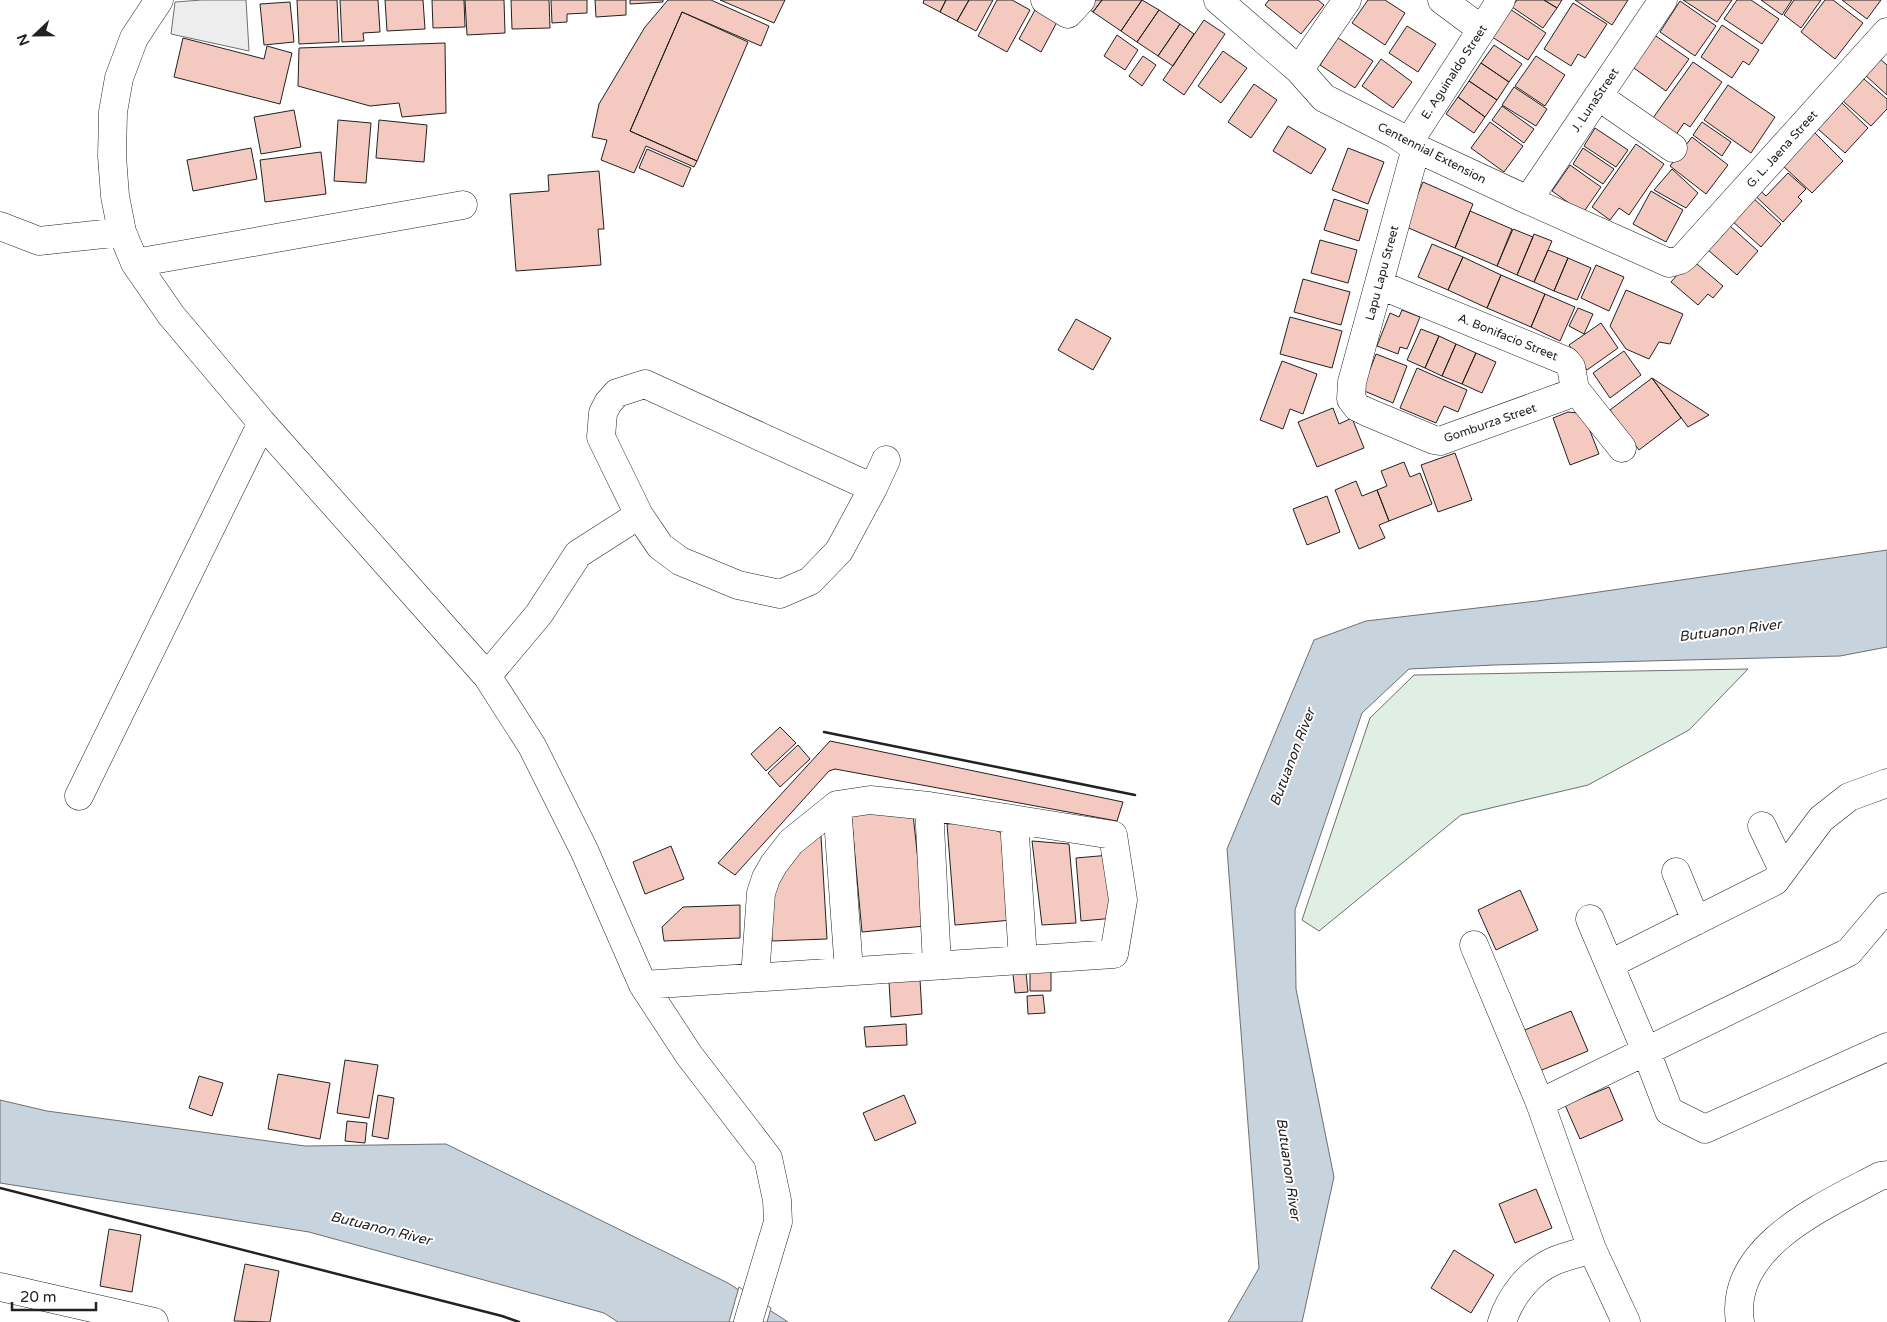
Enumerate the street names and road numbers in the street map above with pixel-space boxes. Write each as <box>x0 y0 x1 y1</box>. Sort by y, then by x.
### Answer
street label: E. Aguinaldo Street <box>1418 22 1490 122</box>
street label: J. LunaStreet <box>1568 65 1622 135</box>
street label: G. L. Jaena Street <box>1744 107 1821 190</box>
street label: Centennial Extension <box>1375 120 1489 186</box>
street label: Lapu Lapu Street <box>1363 224 1402 322</box>
street label: A. Bonifacio Street <box>1456 311 1560 364</box>
street label: Gomburza Street <box>1442 400 1539 445</box>

